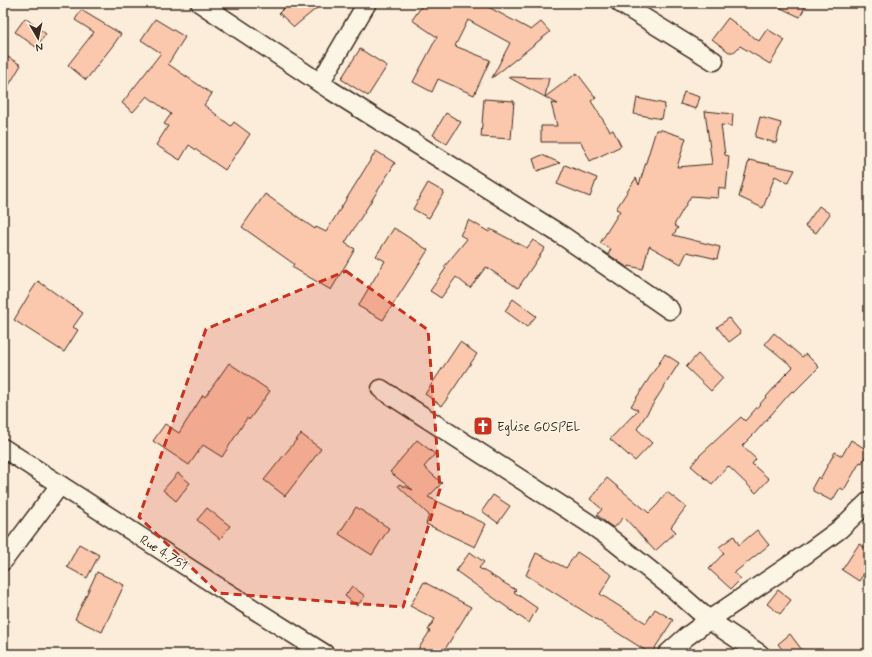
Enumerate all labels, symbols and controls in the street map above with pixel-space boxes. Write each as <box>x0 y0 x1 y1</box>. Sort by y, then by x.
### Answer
north arrow <box>18 18 58 58</box>
text: N <box>35 39 44 54</box>
church icon: Eglise GOSPEL <box>472 415 494 437</box>
place label: Eglise GOSPEL <box>497 419 580 436</box>
street label: Rue 4.751 <box>136 532 190 575</box>

